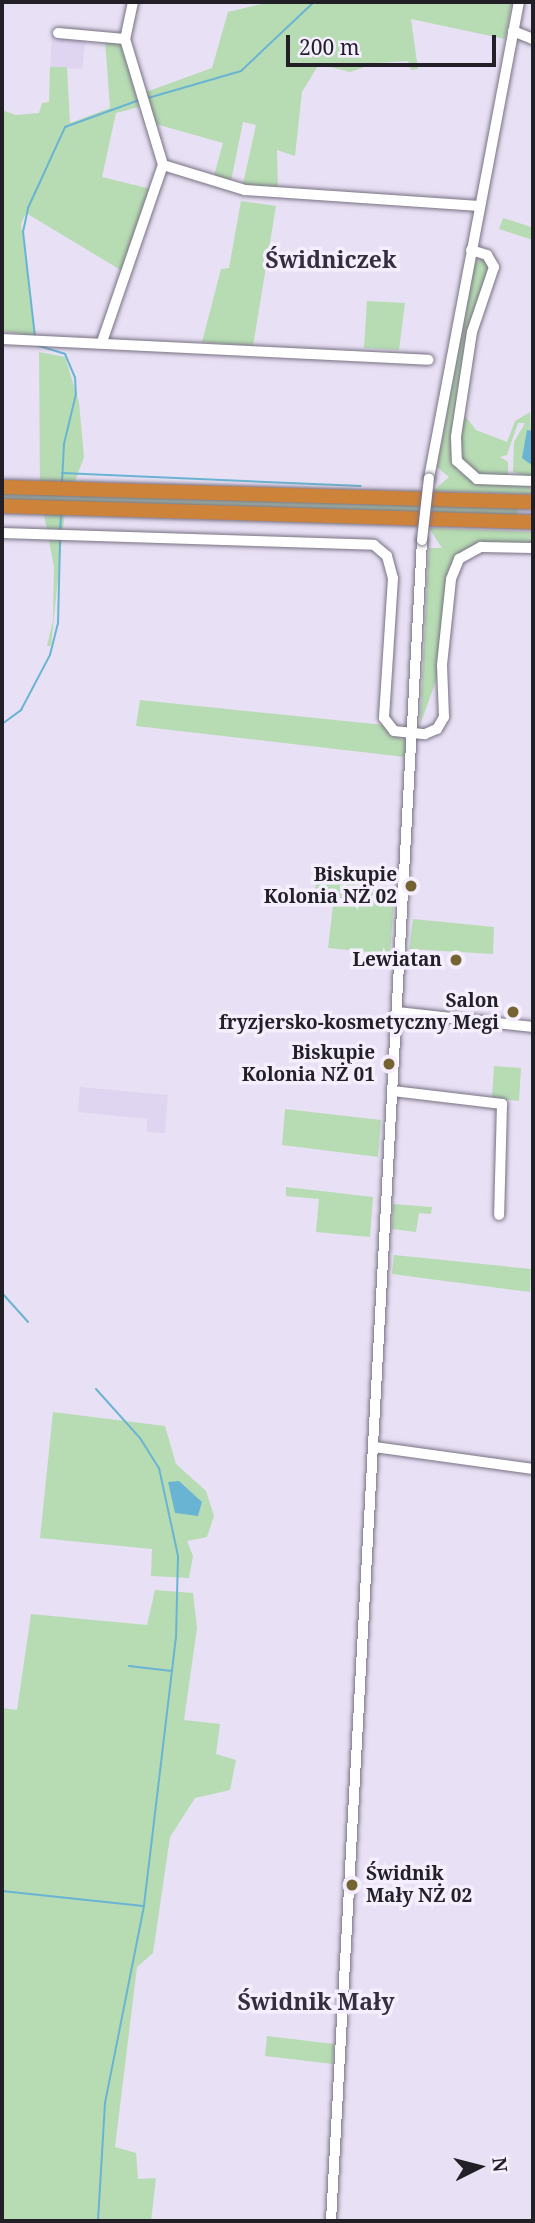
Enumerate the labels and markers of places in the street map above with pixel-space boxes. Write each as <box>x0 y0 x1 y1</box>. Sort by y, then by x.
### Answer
place label: Biskupie Kolonia NŻ 02 <box>264 864 397 908</box>
marker: Biskupie Kolonia NŻ 02 <box>403 878 419 894</box>
place label: Lewiatan <box>353 949 442 971</box>
marker: Lewiatan <box>448 952 464 968</box>
place label: Salon fryzjersko-kosmetyczny Megi <box>219 990 499 1034</box>
marker: Salon fryzjersko-kosmetyczny Megi <box>505 1004 521 1020</box>
place label: Biskupie Kolonia NŻ 01 <box>242 1042 375 1086</box>
marker: Biskupie Kolonia NŻ 01 <box>381 1056 397 1072</box>
place label: Świdnik Mały NŻ 02 <box>366 1863 472 1907</box>
marker: Świdnik Mały NŻ 02 <box>344 1877 360 1893</box>

